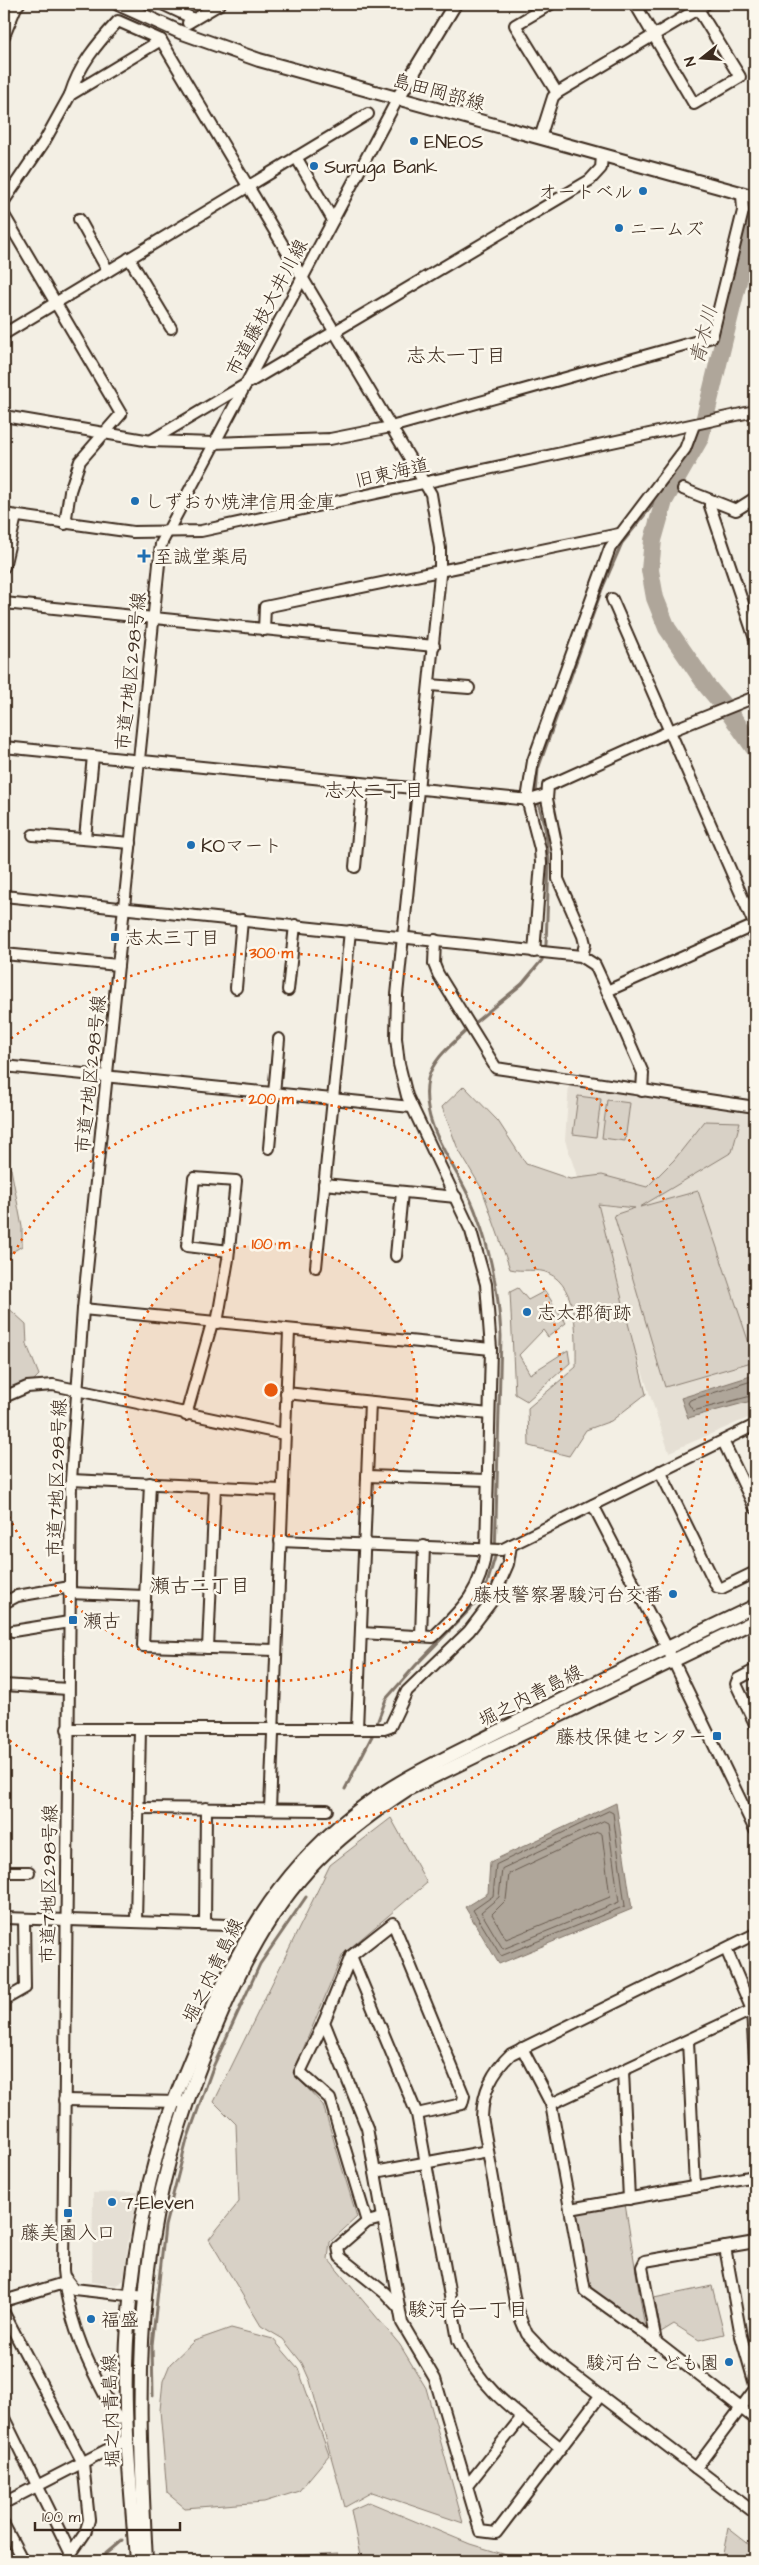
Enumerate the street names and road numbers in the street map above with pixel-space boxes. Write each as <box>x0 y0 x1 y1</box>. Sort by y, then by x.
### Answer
street label: 島田岡部線 <box>389 67 488 118</box>
street label: 市道藤枝大井川線 <box>220 234 315 381</box>
street label: 旧東海道 <box>352 452 432 495</box>
street label: 市道7地区298号線 <box>110 590 153 752</box>
street label: 市道7地区298号線 <box>70 993 113 1155</box>
street label: 市道7地区298号線 <box>41 1398 74 1558</box>
street label: 堀之内青島線 <box>474 1658 588 1734</box>
street label: 市道7地区298号線 <box>35 1804 64 1964</box>
street label: 堀之内青島線 <box>176 1914 250 2028</box>
street label: 堀之内青島線 <box>96 2354 127 2468</box>

